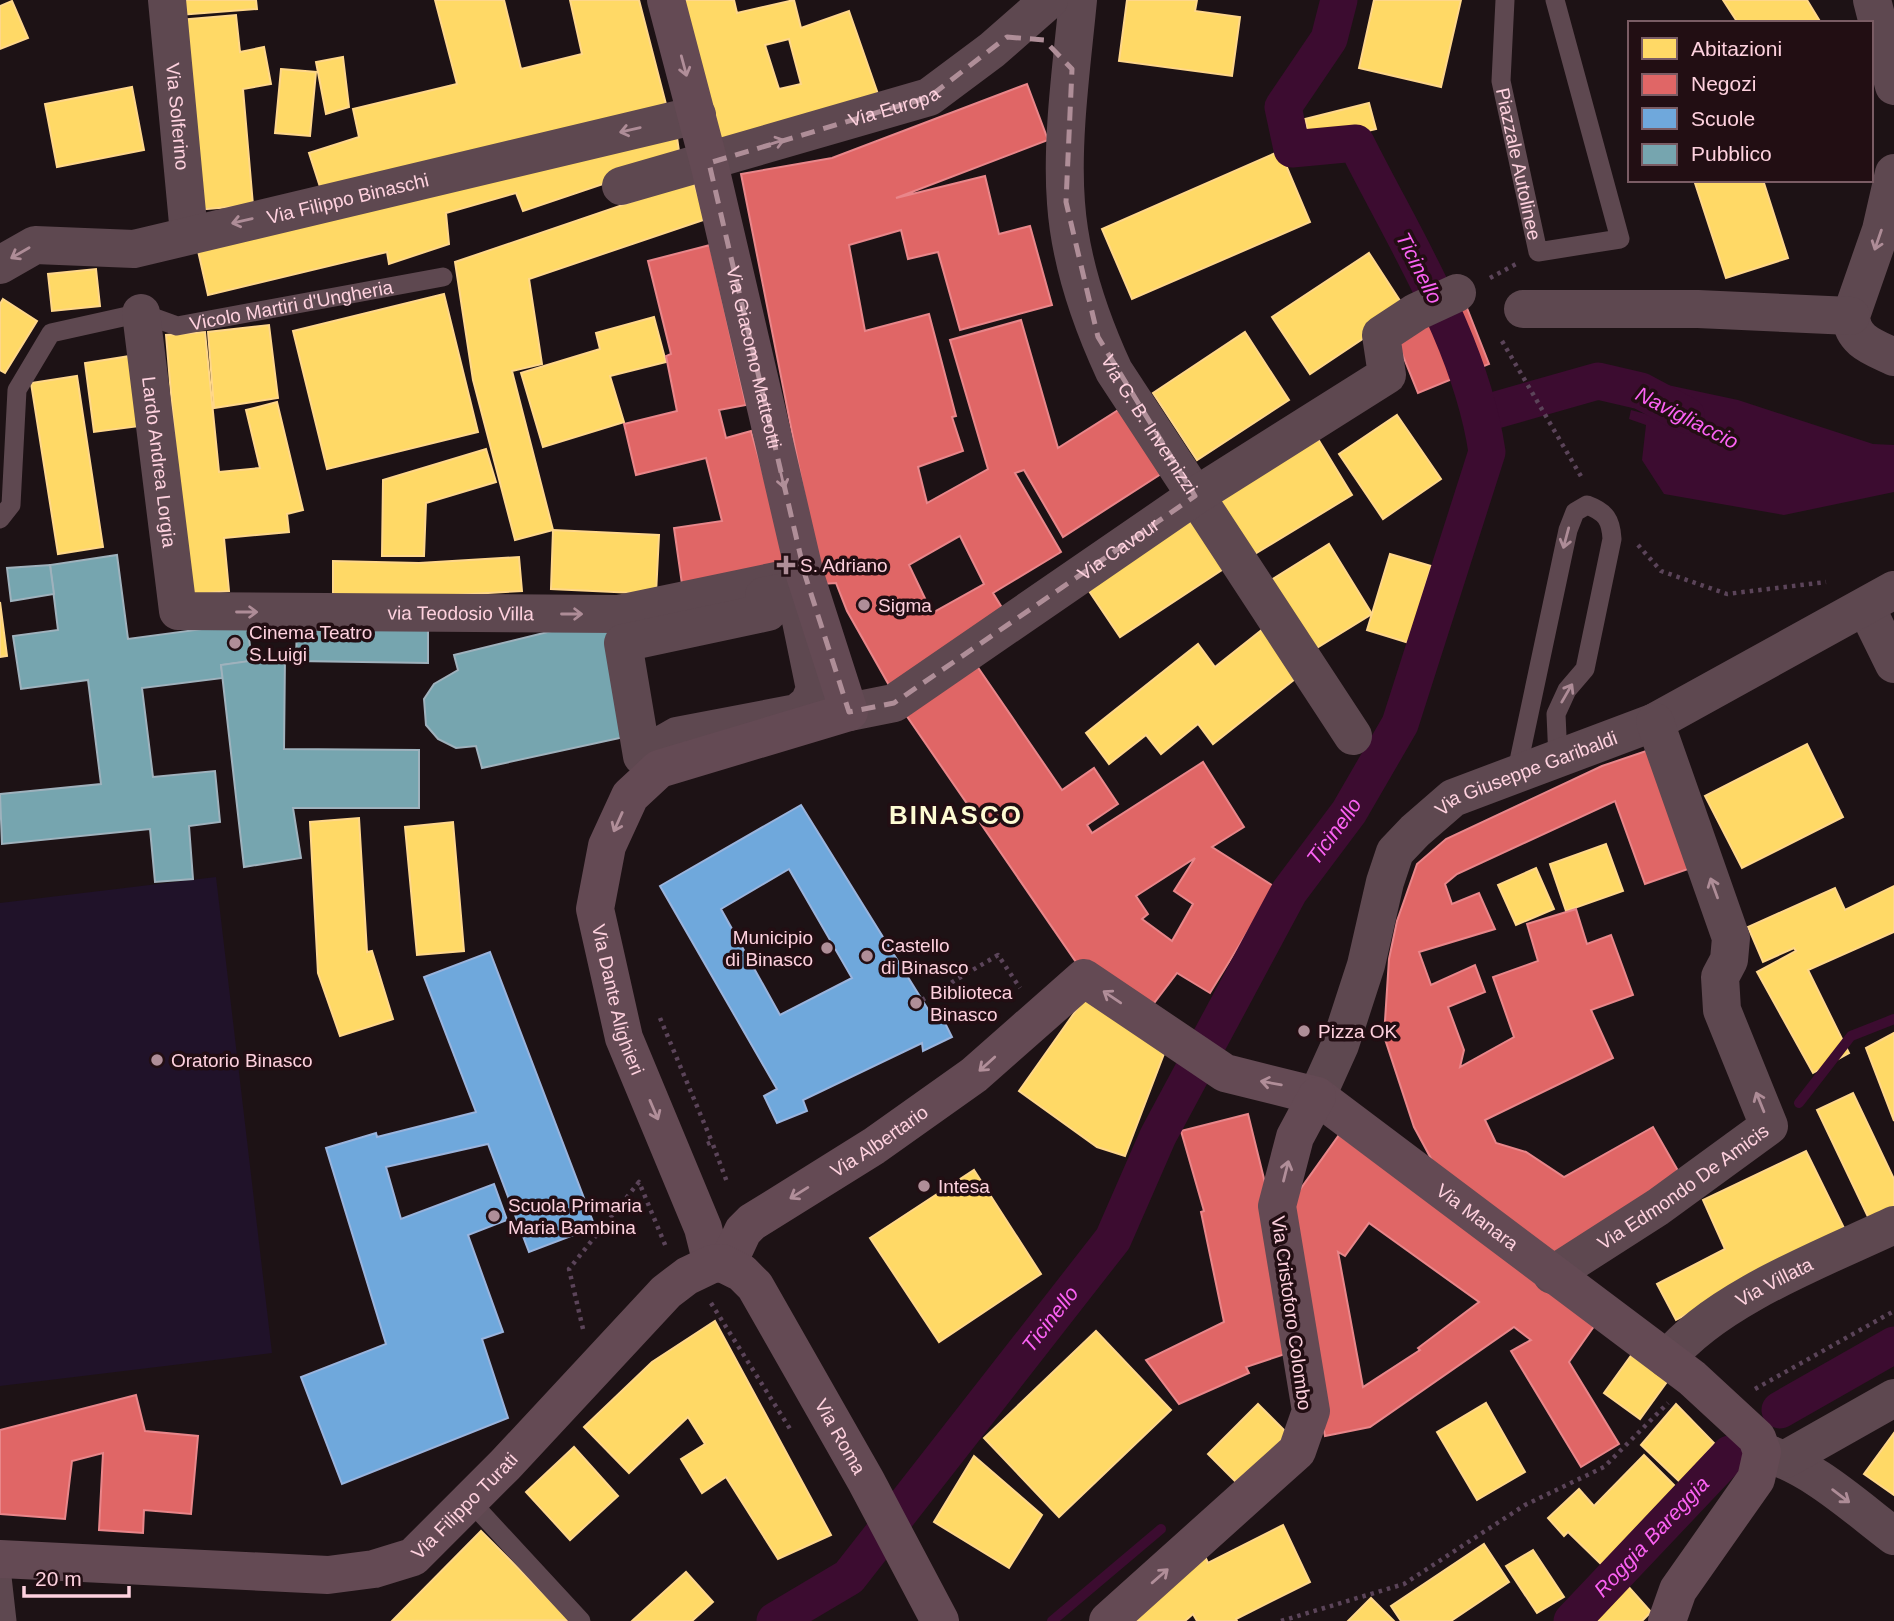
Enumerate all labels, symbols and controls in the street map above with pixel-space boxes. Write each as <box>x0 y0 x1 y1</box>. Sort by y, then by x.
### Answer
legend <box>1628 21 1873 182</box>
text: Abitazioni <box>1691 37 1782 60</box>
one-way arrow <box>678 55 691 77</box>
street label: Via Solferino <box>162 62 193 171</box>
text: Negozi <box>1691 72 1756 95</box>
street label: Via Europa <box>846 83 944 131</box>
street label: Piazzale Autolinee <box>1492 86 1545 242</box>
text: Scuole <box>1691 107 1755 130</box>
one-way arrow <box>619 124 642 138</box>
one-way arrow <box>763 136 785 149</box>
text: Pubblico <box>1691 142 1772 165</box>
street label: Via Filippo Binaschi <box>265 169 431 228</box>
one-way arrow <box>231 215 254 228</box>
water label: Ticinello <box>1392 228 1447 308</box>
one-way arrow <box>1871 228 1883 250</box>
one-way arrow <box>11 246 31 260</box>
street label: Via Giacomo Matteotti <box>722 264 785 451</box>
street label: Vicolo Martiri d'Ungheria <box>188 276 395 334</box>
street label: Via G. B. Invernizzi <box>1097 352 1201 498</box>
street label: Lardo Andrea Lorgia <box>138 375 180 549</box>
water label: Navigliaccio <box>1632 382 1743 453</box>
one-way arrow <box>776 466 789 489</box>
street label: Via Cavour <box>1074 514 1164 584</box>
one-way arrow <box>1559 526 1572 549</box>
place label: S. Adriano <box>800 555 888 576</box>
marker: S. Adriano <box>778 557 794 573</box>
place label: Sigma <box>878 595 932 616</box>
marker: Sigma <box>856 597 872 613</box>
street label: via Teodosio Villa <box>387 602 534 624</box>
one-way arrow <box>235 605 258 619</box>
one-way arrow <box>560 607 583 621</box>
place label: Cinema Teatro S.Luigi <box>249 622 372 665</box>
marker: Cinema Teatro S.Luigi <box>227 635 243 651</box>
one-way arrow <box>1560 684 1574 704</box>
street label: Via Giuseppe Garibaldi <box>1431 727 1620 820</box>
water label: Ticinello <box>1302 793 1366 869</box>
district label: BINASCO <box>889 800 1023 830</box>
one-way arrow <box>611 811 624 832</box>
one-way arrow <box>1707 878 1719 900</box>
street label: Via Dante Alighieri <box>588 922 648 1078</box>
place label: Municipio di Binasco <box>725 927 813 970</box>
place label: Castello di Binasco <box>881 935 969 978</box>
marker: Municipio di Binasco <box>819 940 835 956</box>
marker: Castello di Binasco <box>859 948 875 964</box>
place label: Biblioteca Binasco <box>930 982 1013 1025</box>
one-way arrow <box>1103 989 1122 1004</box>
marker: Biblioteca Binasco <box>908 995 924 1011</box>
place label: Pizza OK <box>1318 1021 1398 1042</box>
marker: Pizza OK <box>1296 1023 1312 1039</box>
place label: Oratorio Binasco <box>171 1050 313 1071</box>
marker: Oratorio Binasco <box>149 1052 165 1068</box>
one-way arrow <box>978 1056 996 1072</box>
one-way arrow <box>1260 1076 1283 1090</box>
one-way arrow <box>1752 1092 1765 1114</box>
one-way arrow <box>648 1099 661 1120</box>
street label: Via Albertario <box>827 1101 932 1181</box>
street label: Via Edmondo De Amicis <box>1594 1120 1773 1254</box>
one-way arrow <box>1280 1160 1293 1183</box>
place label: Intesa <box>938 1176 990 1197</box>
marker: Intesa <box>916 1178 932 1194</box>
street label: Via Manara <box>1432 1180 1523 1255</box>
one-way arrow <box>790 1186 810 1200</box>
place label: Scuola Primaria Maria Bambina <box>508 1195 643 1238</box>
marker: Scuola Primaria Maria Bambina <box>486 1208 502 1224</box>
street label: Via Cristoforo Colombo <box>1267 1215 1316 1412</box>
street label: Via Villata <box>1732 1253 1817 1311</box>
water label: Ticinello <box>1017 1281 1083 1356</box>
street label: Via Roma <box>810 1395 870 1478</box>
street label: Via Filippo Turati <box>407 1449 522 1564</box>
water label: Roggia Bareggia <box>1589 1472 1714 1601</box>
one-way arrow <box>1831 1489 1850 1504</box>
scale bar <box>24 1554 130 1598</box>
text: 20 m <box>35 1567 82 1590</box>
one-way arrow <box>1150 1568 1168 1584</box>

